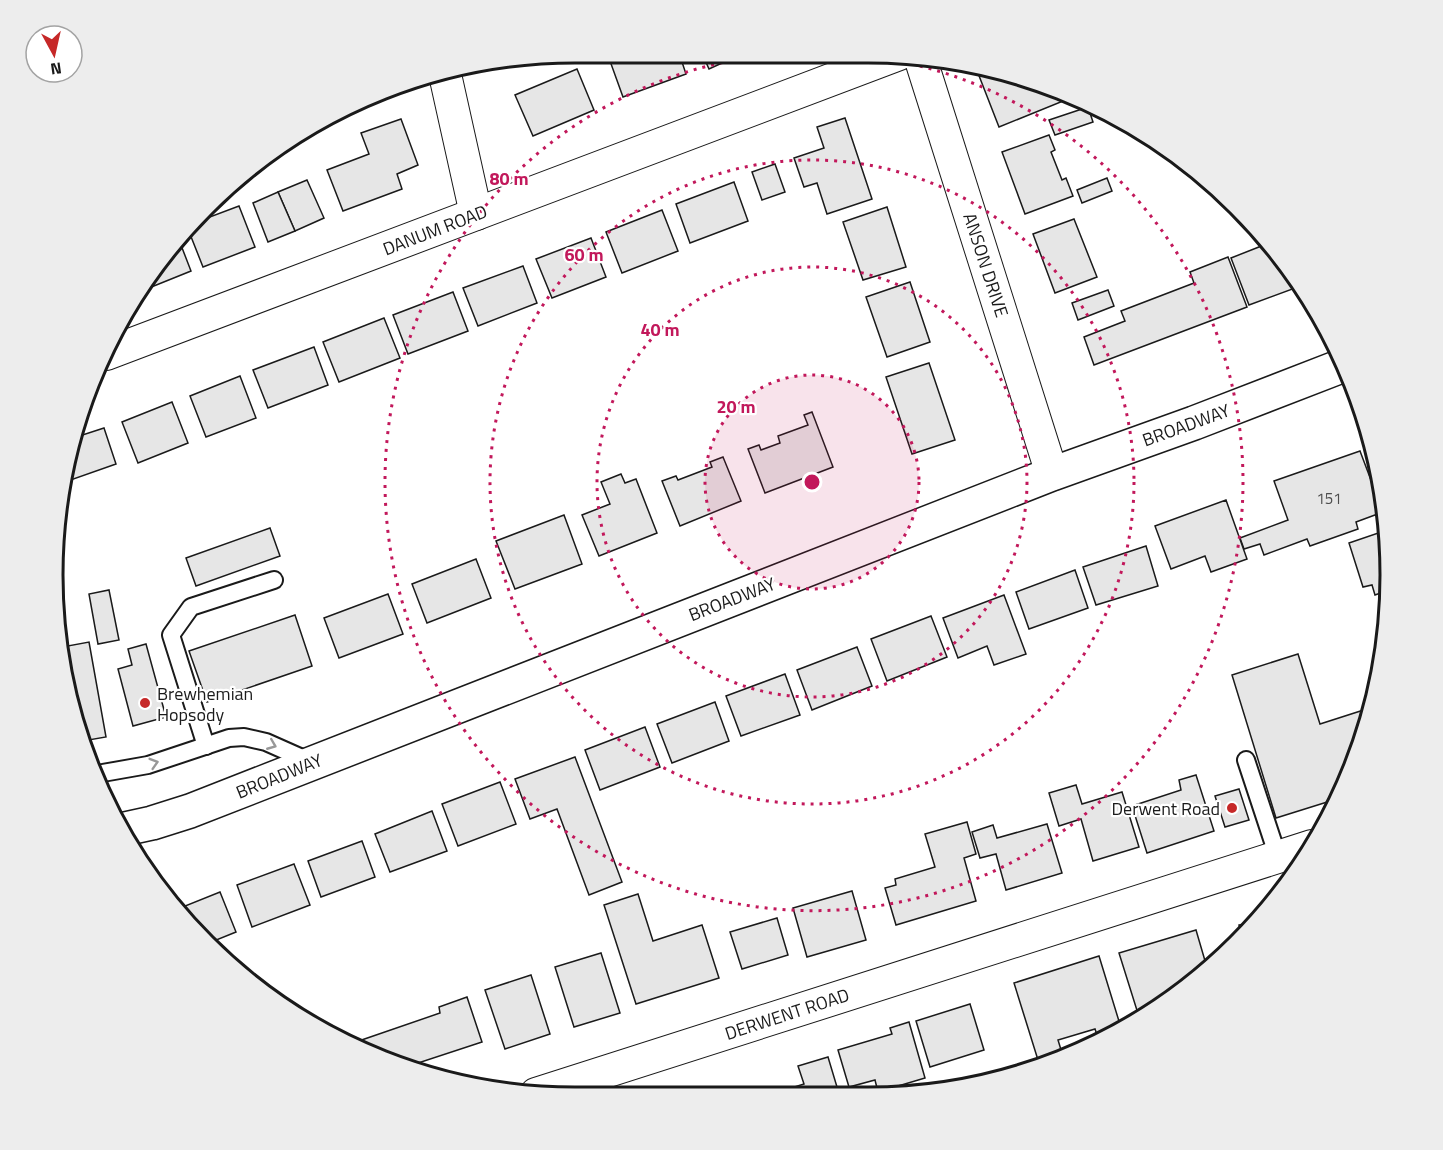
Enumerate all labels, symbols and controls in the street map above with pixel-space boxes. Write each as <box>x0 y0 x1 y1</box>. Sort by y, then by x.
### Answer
north arrow <box>24 24 84 84</box>
text: N <box>49 56 63 82</box>
text: 80 m <box>489 165 529 192</box>
street label: DANUM ROAD <box>379 198 491 262</box>
street label: ANSON DRIVE <box>956 209 1016 321</box>
text: 60 m <box>564 241 604 268</box>
text: 40 m <box>640 316 680 343</box>
text: 20 m <box>716 393 756 420</box>
street label: BROADWAY <box>1139 397 1234 453</box>
centre of rings <box>802 472 822 492</box>
house number: 151 <box>1316 487 1342 510</box>
street label: BROADWAY <box>685 570 780 628</box>
place label: Brewhemian Hopsody <box>157 680 253 728</box>
marker: Brewhemian Hopsody <box>138 696 152 710</box>
one-way arrow <box>266 738 277 750</box>
street label: BROADWAY <box>232 746 327 806</box>
one-way arrow <box>148 758 159 770</box>
place label: Derwent Road <box>1111 795 1220 822</box>
marker: Derwent Road <box>1225 801 1239 815</box>
street label: DERWENT ROAD <box>721 981 853 1047</box>

